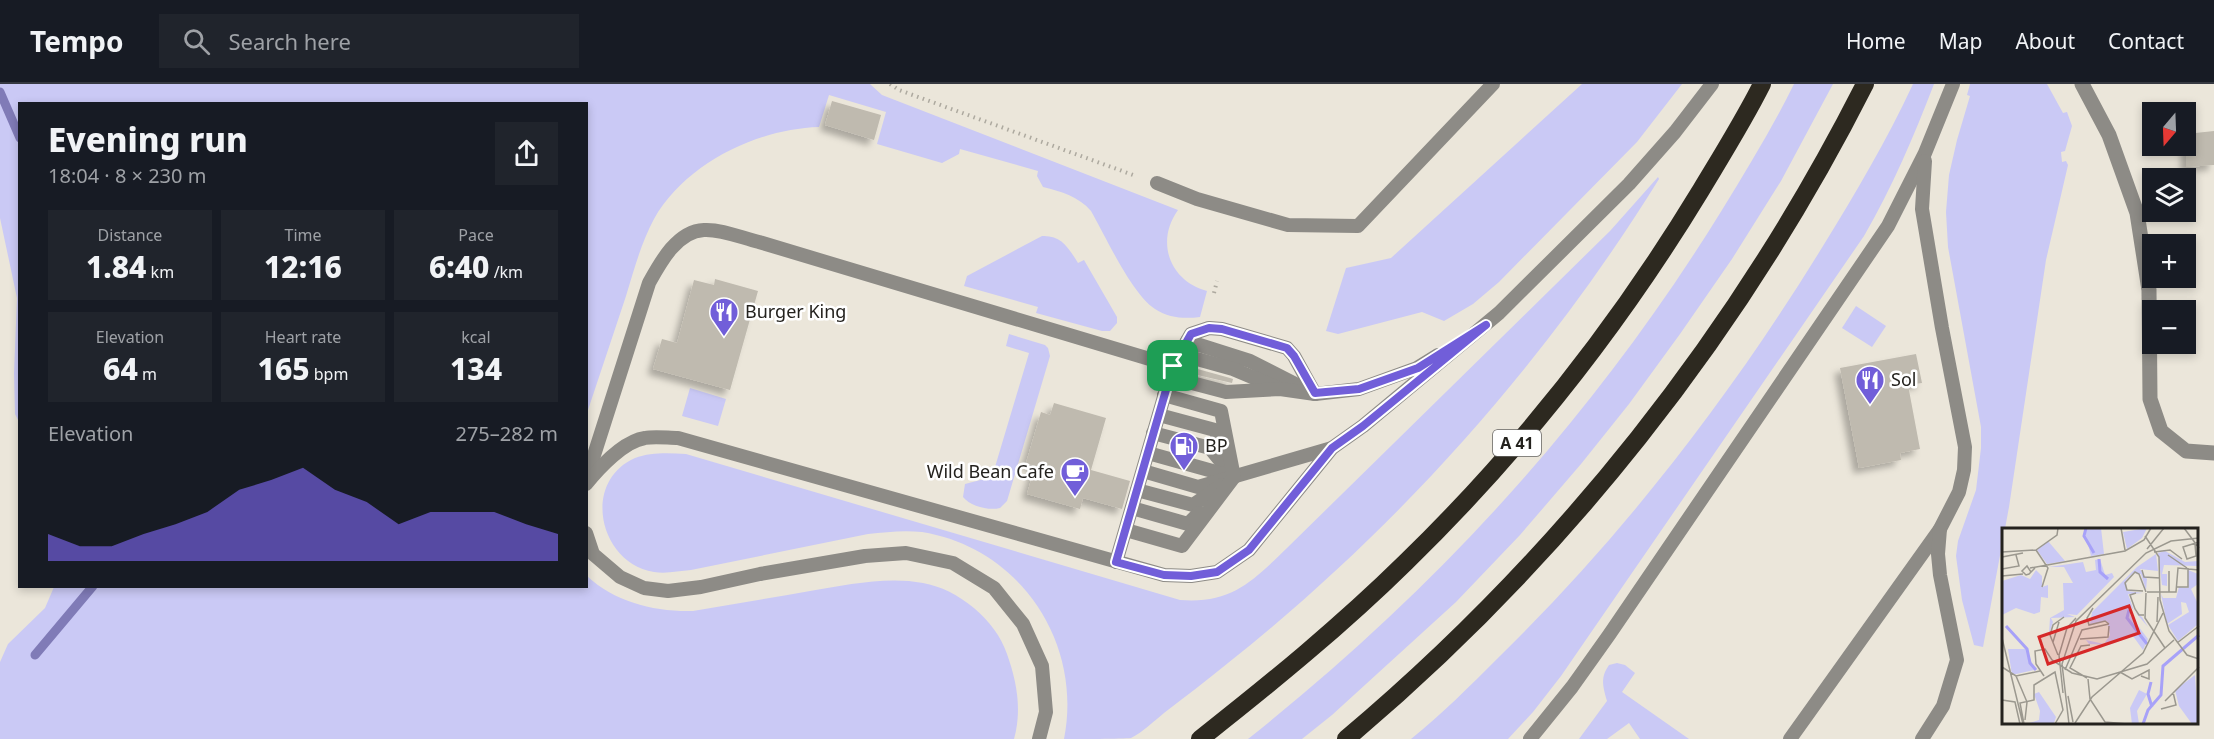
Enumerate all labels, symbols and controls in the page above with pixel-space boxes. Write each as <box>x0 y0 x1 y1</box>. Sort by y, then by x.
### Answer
search box <box>159 14 579 68</box>
text: Tempo <box>30 22 123 60</box>
icon: search <box>180 25 213 58</box>
text: Search here <box>228 26 351 56</box>
text: Home <box>1846 27 1906 55</box>
text: Map <box>1939 27 1982 55</box>
text: About <box>2015 27 2075 55</box>
text: Contact <box>2108 27 2184 55</box>
north arrow <box>2142 102 2196 156</box>
map controls <box>2142 102 2196 354</box>
text: Evening run <box>48 117 248 162</box>
button: share <box>495 122 558 185</box>
text: 18:04 · 8 × 230 m <box>48 162 206 189</box>
button: layers <box>2142 168 2196 222</box>
text: Distance <box>98 224 162 246</box>
text: Time <box>284 224 322 246</box>
text: Pace <box>458 224 494 246</box>
button: + <box>2142 234 2196 288</box>
text: 1.84 <box>86 246 146 287</box>
text: 12:16 <box>264 246 342 287</box>
text: 6:40 <box>429 246 489 287</box>
text: km <box>146 261 174 283</box>
text: /km <box>489 261 523 283</box>
restaurant icon: Burger King <box>708 296 740 338</box>
place label: Burger King <box>745 299 846 323</box>
button: − <box>2142 300 2196 354</box>
text: Elevation <box>96 326 164 348</box>
text: Heart rate <box>265 326 341 348</box>
text: kcal <box>461 326 491 348</box>
pin <box>1147 340 1198 391</box>
text: 64 <box>103 348 138 389</box>
text: 165 <box>258 348 310 389</box>
text: 134 <box>450 348 502 389</box>
icon: arrive <box>1156 349 1189 382</box>
text: m <box>138 363 157 385</box>
text: bpm <box>310 363 348 385</box>
restaurant icon: Sol <box>1854 364 1886 406</box>
place label: Sol <box>1891 367 1916 391</box>
text: Elevation <box>48 420 133 447</box>
text: 275–282 m <box>455 420 558 447</box>
fuel station icon: BP <box>1168 430 1200 472</box>
road number: A 41 <box>1493 430 1541 456</box>
place label: BP <box>1205 433 1228 457</box>
cafe icon: Wild Bean Cafe <box>1059 456 1091 498</box>
place label: Wild Bean Cafe <box>927 459 1054 483</box>
inset map <box>2002 528 2199 724</box>

